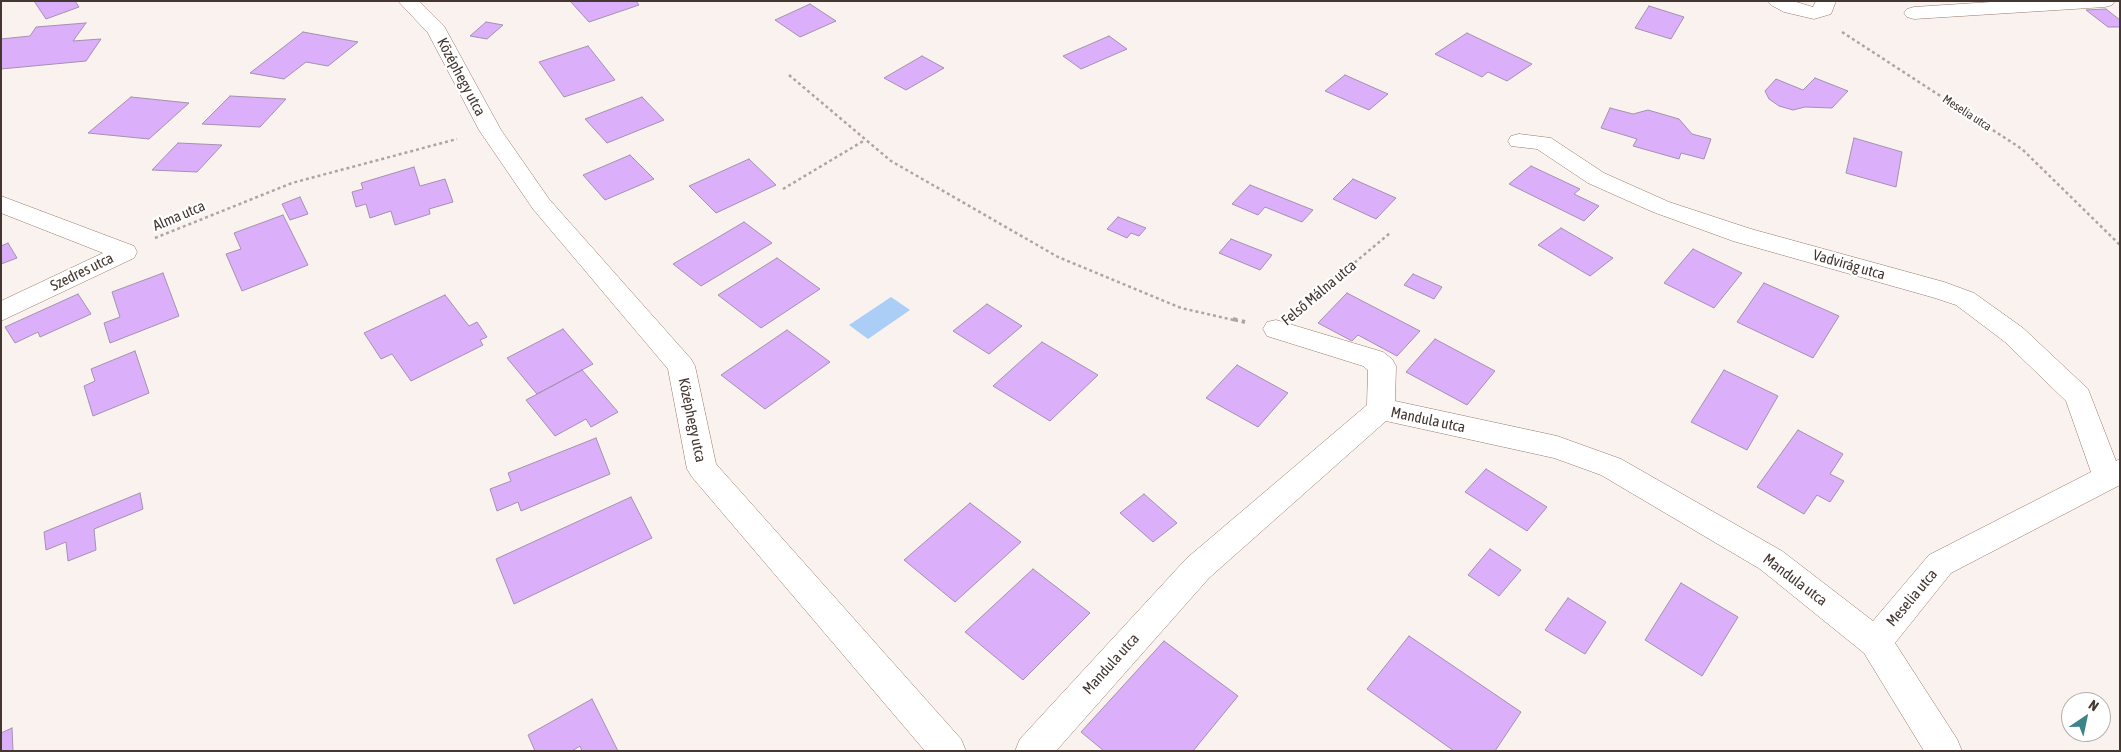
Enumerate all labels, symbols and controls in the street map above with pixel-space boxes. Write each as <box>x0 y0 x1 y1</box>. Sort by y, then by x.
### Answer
street label: Középhegy utca <box>433 35 489 119</box>
street label: Meselia utca <box>1940 92 1994 134</box>
street label: Alma utca <box>150 197 208 235</box>
street label: Vadvirág utca <box>1811 246 1887 284</box>
street label: Szedres utca <box>48 249 116 295</box>
street label: Felső Málna utca <box>1278 256 1360 330</box>
street label: Középhegy utca <box>674 376 710 464</box>
street label: Mandula utca <box>1389 403 1467 437</box>
street label: Mandula utca <box>1759 550 1831 610</box>
street label: Meselia utca <box>1883 566 1941 630</box>
street label: Mandula utca <box>1079 630 1143 698</box>
north arrow <box>2061 692 2111 742</box>
text: N <box>2086 696 2102 714</box>

